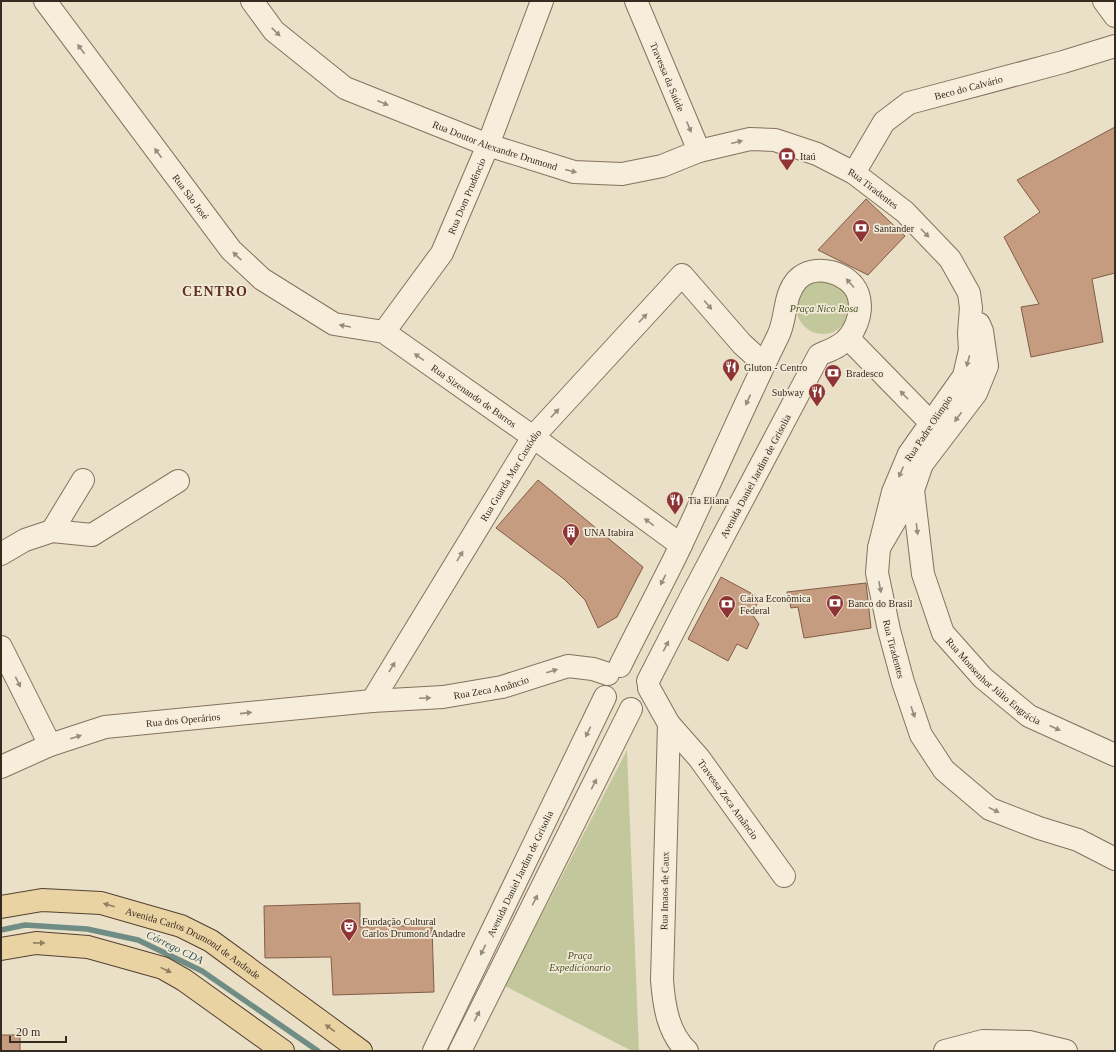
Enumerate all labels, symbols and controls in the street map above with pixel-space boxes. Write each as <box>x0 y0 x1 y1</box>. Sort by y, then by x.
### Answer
one-way arrow <box>271 27 281 36</box>
street label: Travessa da Saúde <box>648 40 687 114</box>
one-way arrow <box>77 43 85 54</box>
street label: Beco do Calvário <box>933 73 1004 102</box>
one-way arrow <box>377 100 388 106</box>
street label: Rua Doutor Alexandre Drumond <box>431 119 559 172</box>
one-way arrow <box>686 122 692 133</box>
one-way arrow <box>731 139 743 145</box>
bank icon: Itaú <box>777 146 797 171</box>
one-way arrow <box>154 148 162 158</box>
place label: Itaú <box>800 151 816 162</box>
street label: Rua Dom Prudêncio <box>446 156 488 236</box>
street label: Rua Tiradentes <box>846 166 901 211</box>
one-way arrow <box>564 168 577 174</box>
street label: Rua São José <box>170 172 211 222</box>
bank icon: Santander <box>851 218 871 243</box>
place label: Santander <box>874 223 915 234</box>
one-way arrow <box>920 228 930 238</box>
one-way arrow <box>232 251 242 261</box>
one-way arrow <box>845 278 855 288</box>
district label: CENTRO <box>182 284 248 299</box>
one-way arrow <box>703 300 712 310</box>
park label: Praça Nico Rosa <box>789 303 858 314</box>
one-way arrow <box>638 313 648 323</box>
one-way arrow <box>339 322 351 328</box>
one-way arrow <box>413 353 424 361</box>
one-way arrow <box>964 355 970 367</box>
restaurant icon: Gluton - Centro <box>721 357 741 382</box>
street label: Rua Sizenando de Barros <box>429 362 519 430</box>
place label: Gluton - Centro <box>744 362 807 373</box>
bank icon: Bradesco <box>823 363 843 388</box>
place label: Bradesco <box>846 368 883 379</box>
restaurant icon: Subway <box>807 382 827 407</box>
place label: Subway <box>772 387 804 398</box>
one-way arrow <box>899 390 909 400</box>
street label: Rua Padre Olimpio <box>902 393 955 463</box>
one-way arrow <box>744 394 750 406</box>
one-way arrow <box>550 409 559 418</box>
street label: Avenida Daniel Jardim de Grisolia <box>718 412 793 540</box>
one-way arrow <box>954 412 962 422</box>
street label: Rua Guarda Mor Custódio <box>478 427 544 523</box>
one-way arrow <box>898 466 904 478</box>
restaurant icon: Tia Eliana <box>665 490 685 515</box>
place label: Tia Eliana <box>688 495 730 506</box>
one-way arrow <box>644 518 655 526</box>
building icon: UNA Itabira <box>561 522 581 547</box>
one-way arrow <box>914 523 920 535</box>
place label: UNA Itabira <box>584 527 634 538</box>
one-way arrow <box>457 550 464 562</box>
one-way arrow <box>660 574 666 586</box>
one-way arrow <box>877 581 883 593</box>
place label: Caixa Econômica Federal <box>740 593 811 616</box>
bank icon: Banco do Brasil <box>825 593 845 618</box>
bank icon: Caixa Econômica Federal <box>717 594 737 619</box>
place label: Banco do Brasil <box>848 598 913 609</box>
street label: Rua Tiradentes <box>881 619 907 680</box>
street label: Rua Monsenhor Júlio Engrácia <box>944 636 1043 727</box>
one-way arrow <box>663 640 669 652</box>
one-way arrow <box>389 661 396 673</box>
one-way arrow <box>546 668 558 674</box>
street label: Rua Zeca Amâncio <box>453 674 530 701</box>
one-way arrow <box>15 676 21 687</box>
one-way arrow <box>419 695 432 701</box>
one-way arrow <box>910 707 916 719</box>
one-way arrow <box>240 710 252 716</box>
street label: Rua dos Operários <box>145 711 221 729</box>
one-way arrow <box>1049 725 1060 731</box>
one-way arrow <box>585 726 591 737</box>
one-way arrow <box>70 734 82 740</box>
street label: Travessa Zeca Amâncio <box>696 757 761 841</box>
one-way arrow <box>590 778 597 789</box>
one-way arrow <box>988 807 999 813</box>
street label: Avenida Daniel Jardim de Grisolia <box>485 808 556 939</box>
street label: Rua Imaos de Caux <box>658 852 671 930</box>
one-way arrow <box>532 894 539 906</box>
one-way arrow <box>103 902 115 908</box>
street label: Avenida Carlos Drumond de Andrade <box>124 905 263 982</box>
place label: Fundação Cultural Carlos Drumond Andadre <box>362 916 466 939</box>
theatre icon: Fundação Cultural Carlos Drumond Andadre <box>339 917 359 942</box>
water label: Córrego CDA <box>145 928 206 966</box>
one-way arrow <box>33 940 46 946</box>
one-way arrow <box>480 944 486 955</box>
park label: Praça Expedicionario <box>548 950 611 973</box>
one-way arrow <box>160 967 171 973</box>
one-way arrow <box>474 1010 480 1022</box>
scale bar <box>10 1018 66 1044</box>
one-way arrow <box>325 1024 335 1032</box>
text: 20 m <box>16 1025 41 1039</box>

